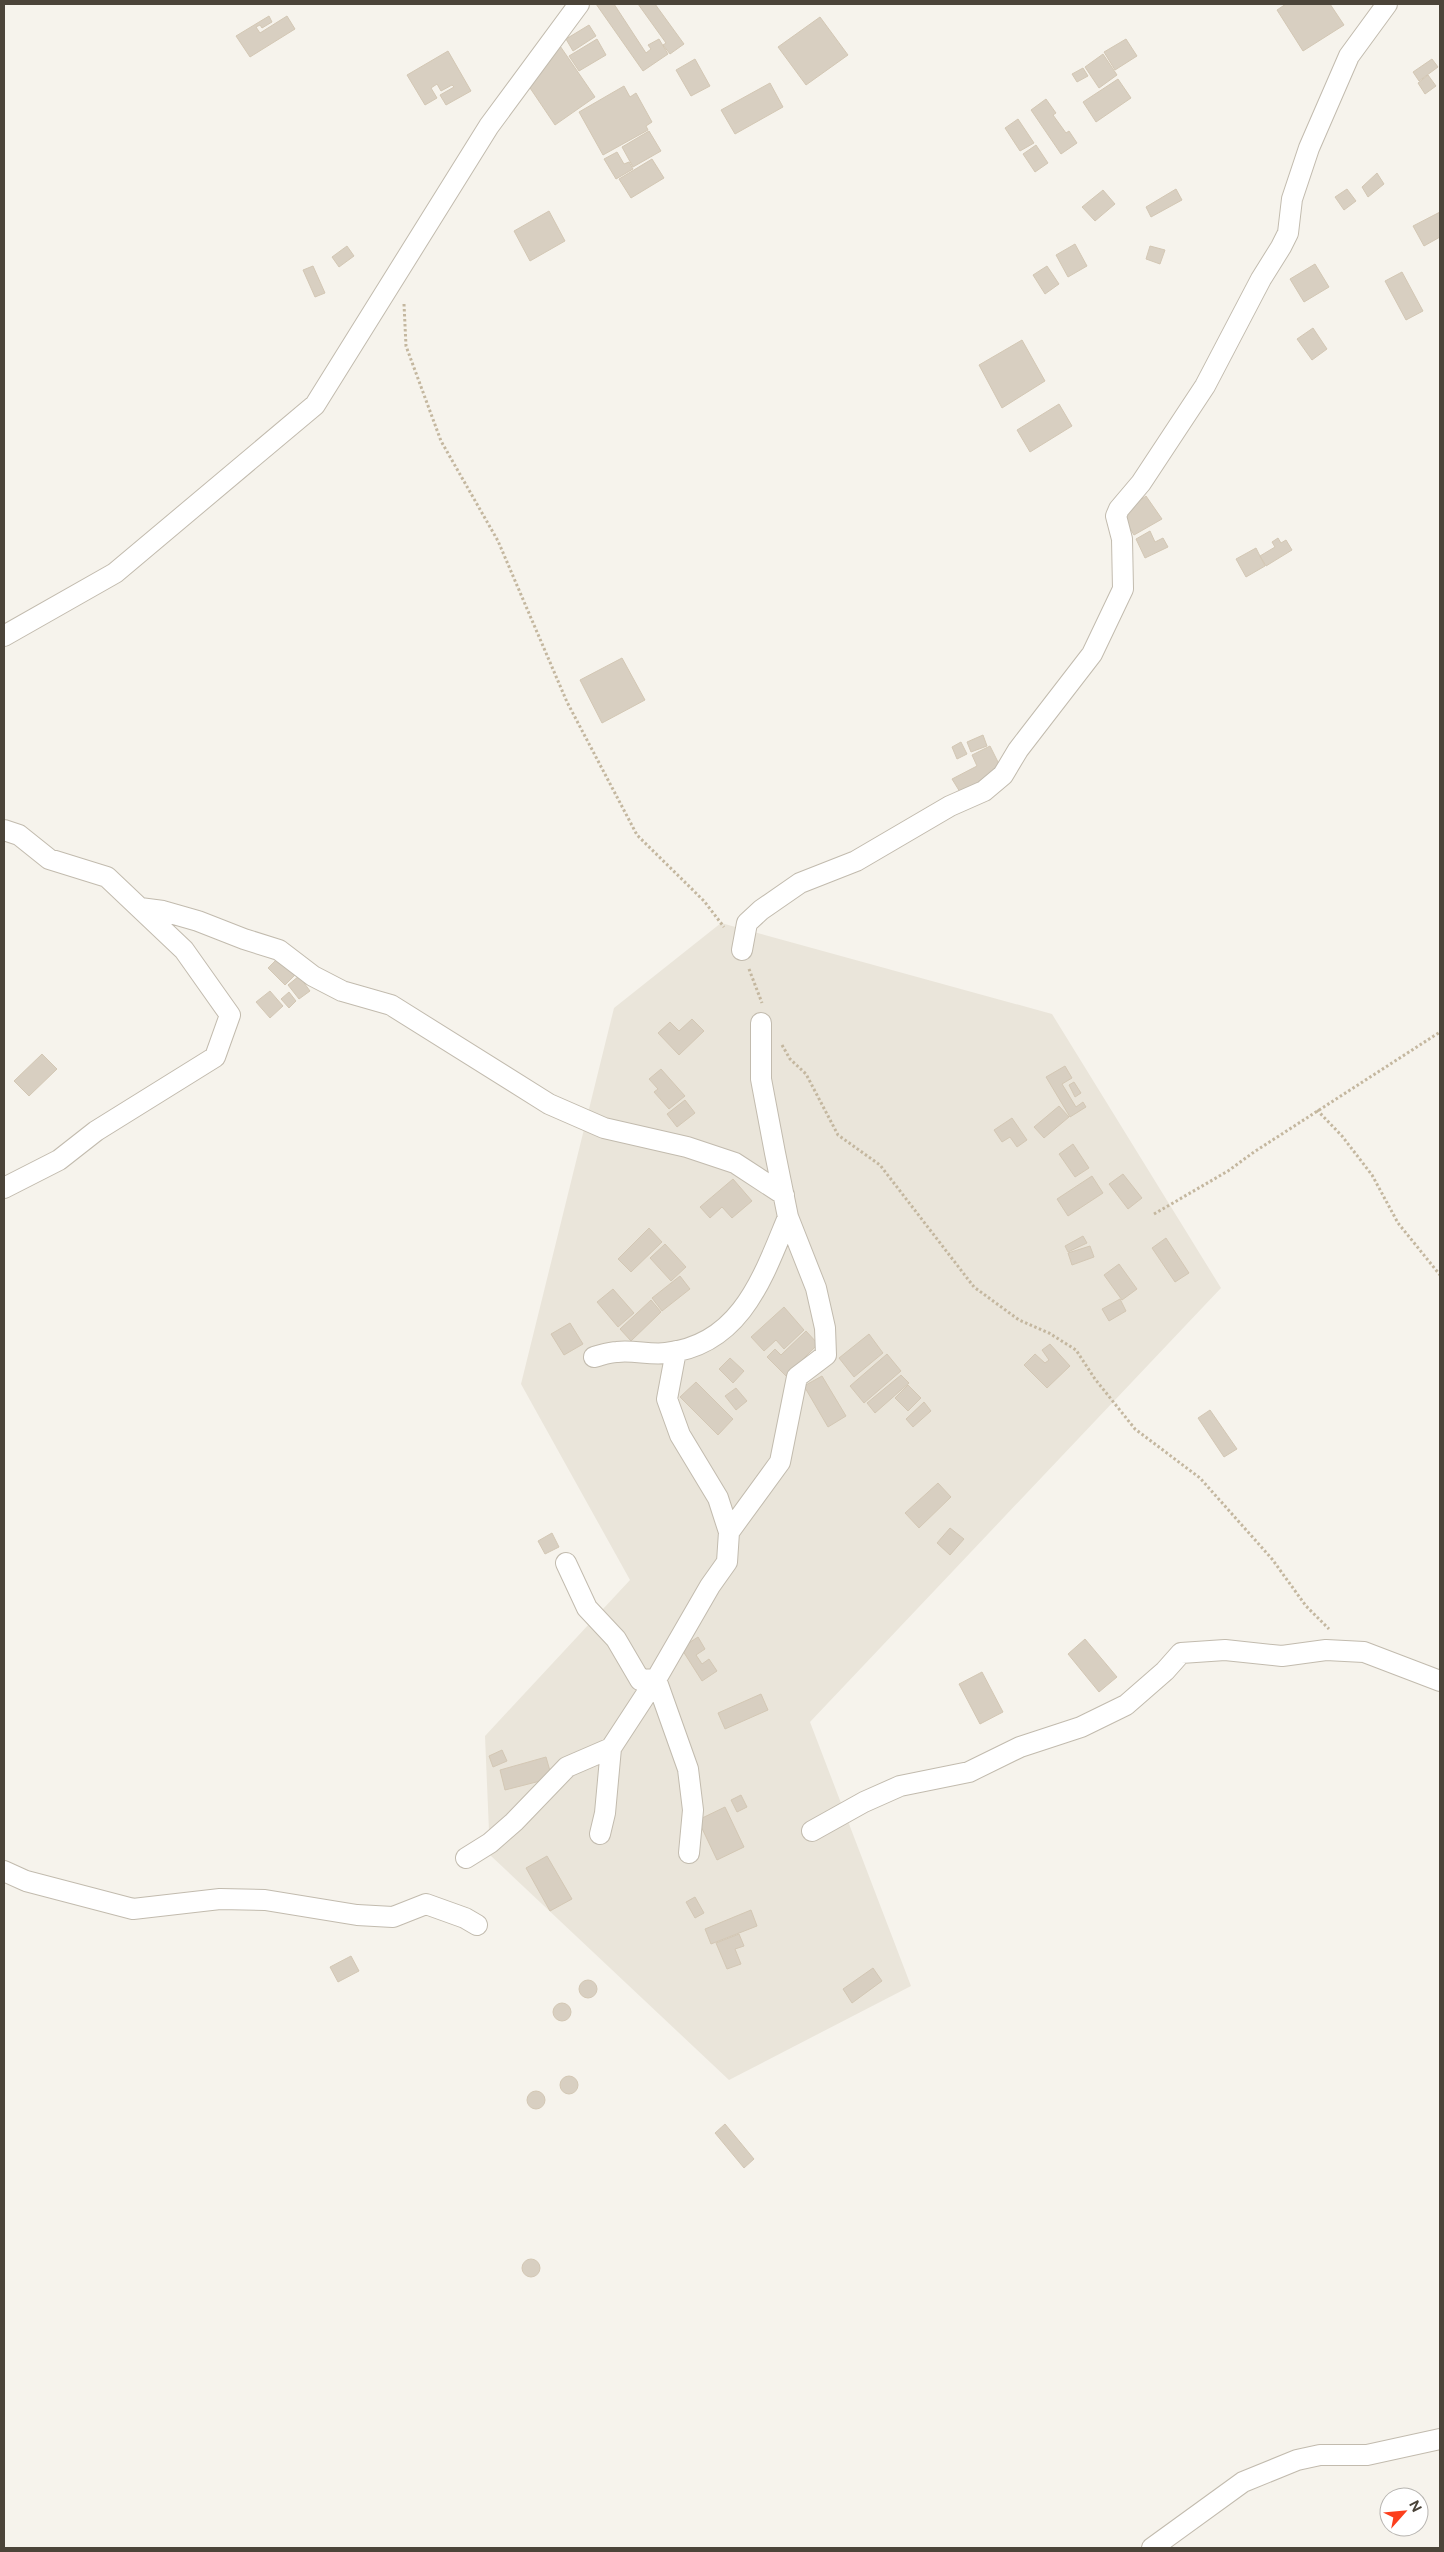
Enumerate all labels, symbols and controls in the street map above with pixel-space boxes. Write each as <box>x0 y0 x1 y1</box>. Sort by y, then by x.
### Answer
north arrow <box>1379 2487 1429 2537</box>
text: N <box>1405 2498 1425 2515</box>

